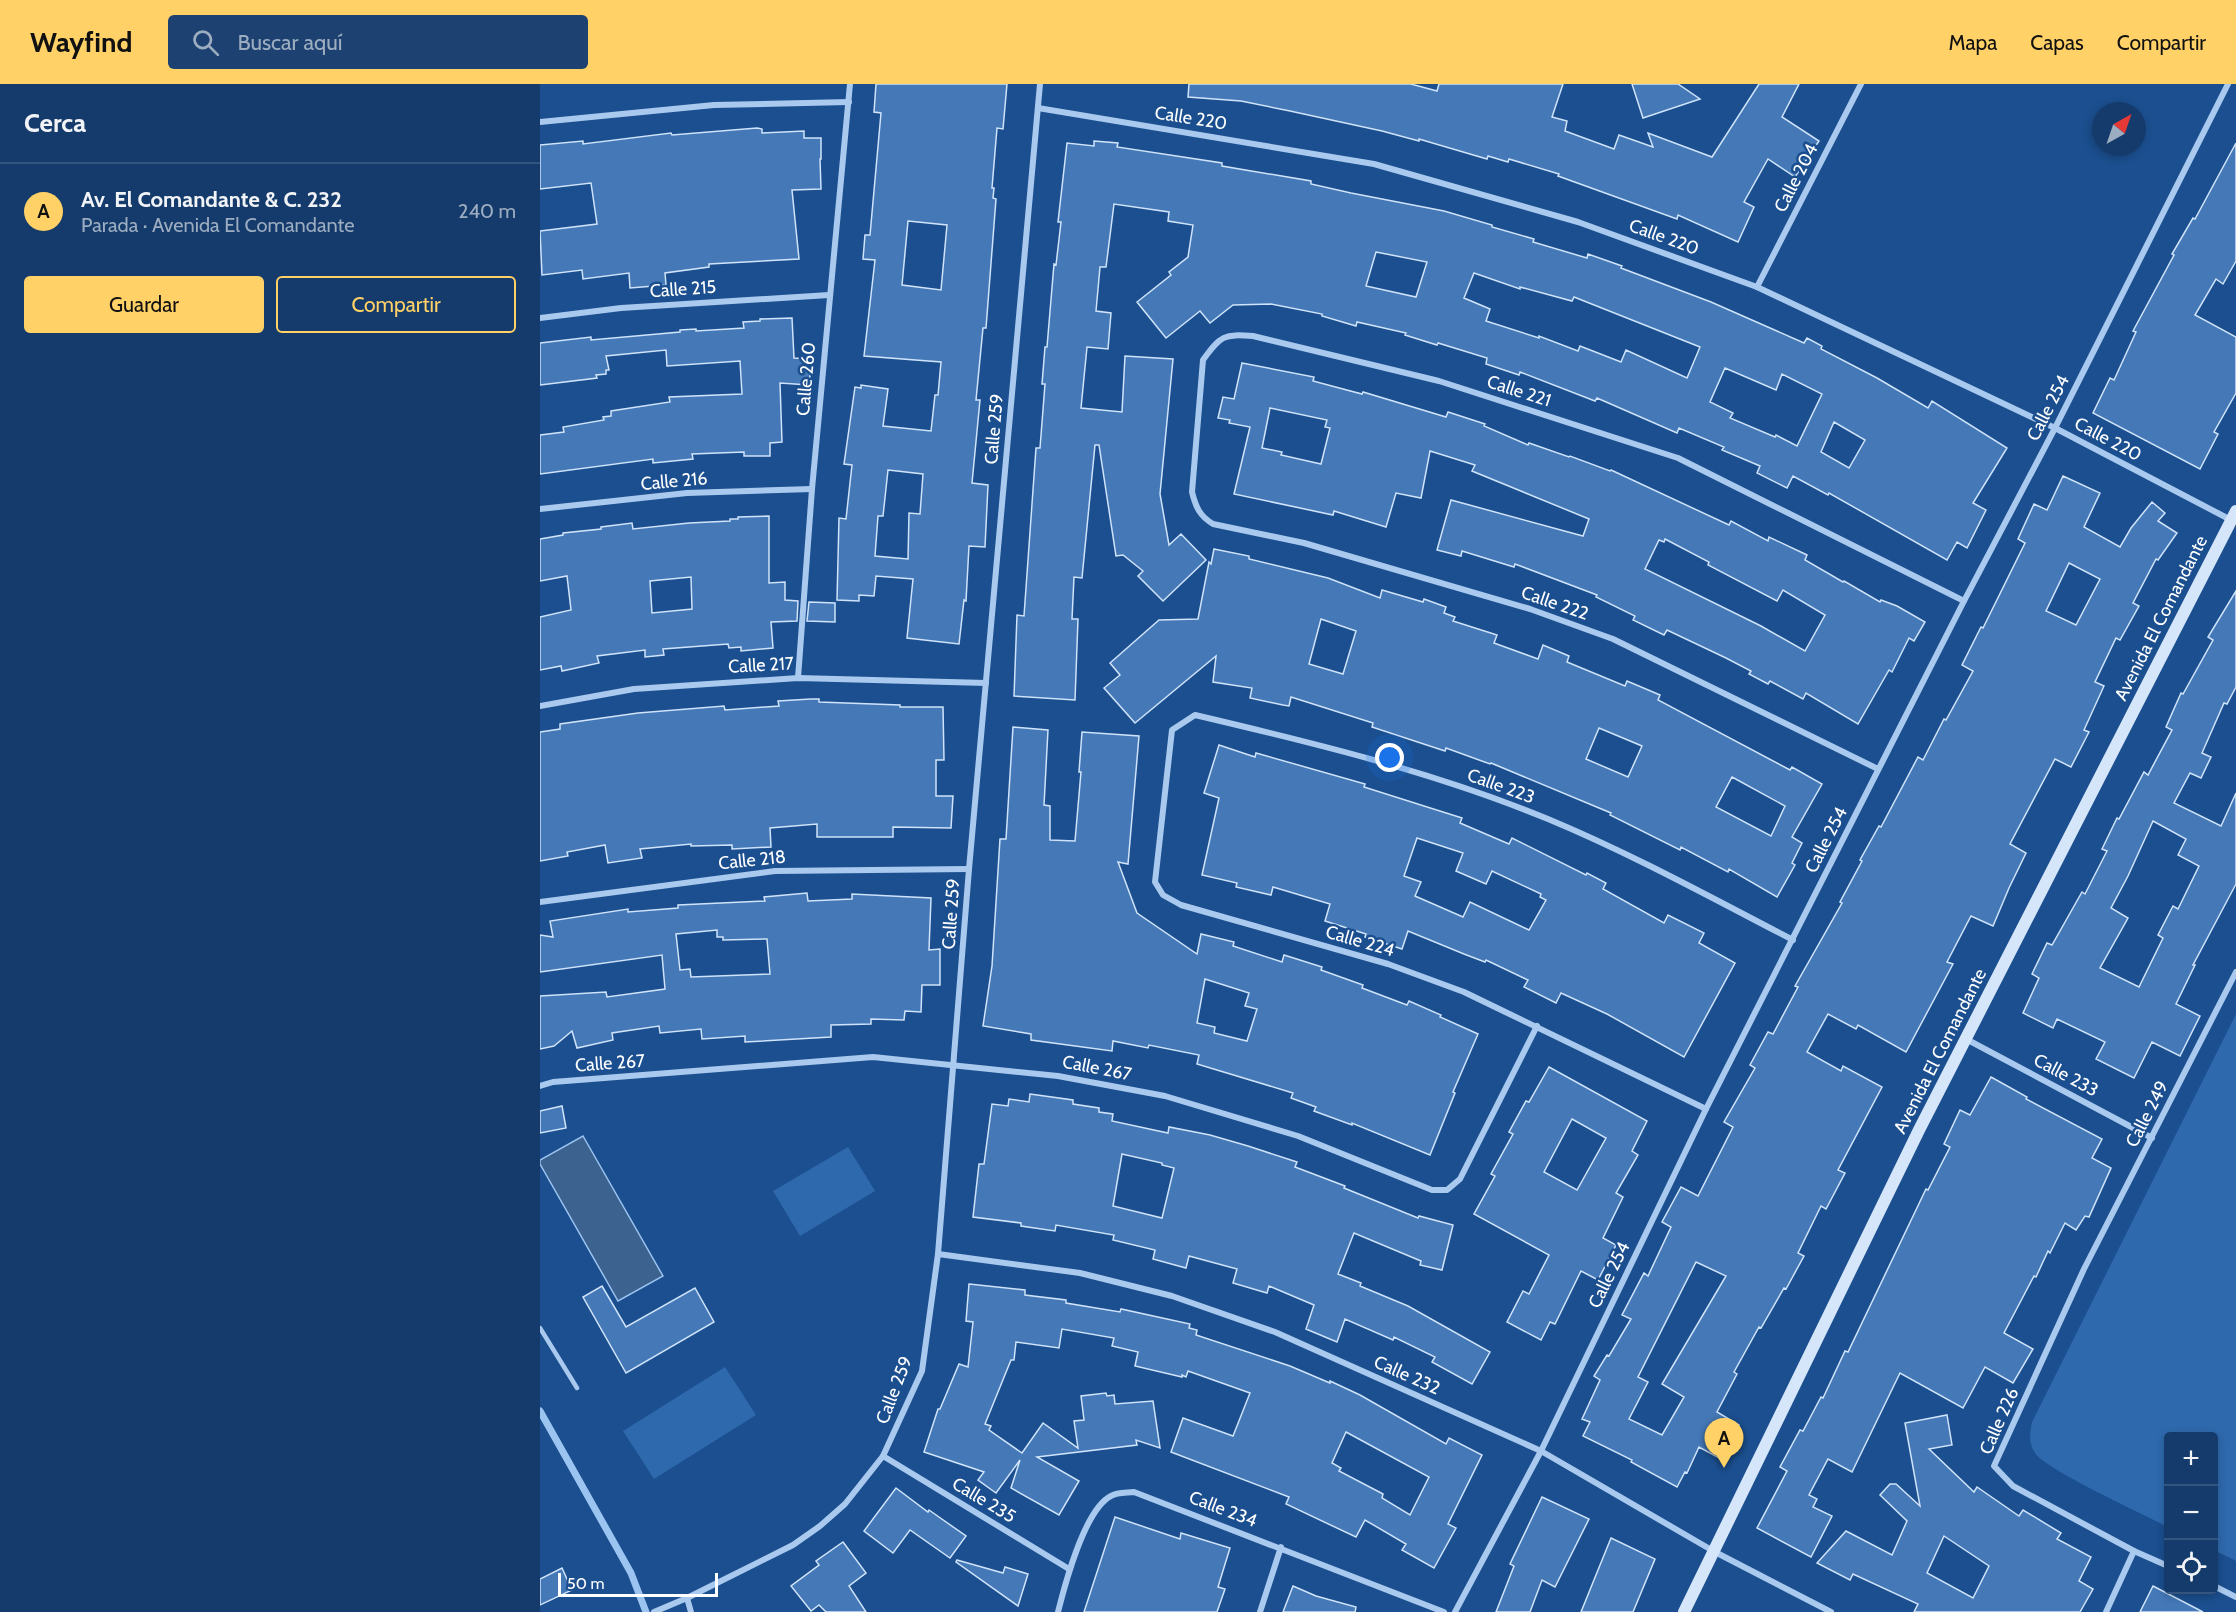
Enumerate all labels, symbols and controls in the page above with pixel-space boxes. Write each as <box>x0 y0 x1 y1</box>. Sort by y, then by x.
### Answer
search box <box>168 15 588 69</box>
text: Wayfind <box>30 25 132 59</box>
icon: search <box>189 26 222 59</box>
text: Buscar aquí <box>237 29 343 56</box>
text: Mapa <box>1949 30 1997 55</box>
text: Capas <box>2030 30 2084 55</box>
text: Compartir <box>2117 30 2206 55</box>
street label: Calle 220 <box>1153 101 1229 135</box>
north arrow <box>2092 102 2146 156</box>
text: Cerca <box>24 107 86 139</box>
street label: Calle 204 <box>1769 140 1823 216</box>
text: Av. El Comandante & C. 232 <box>81 186 342 213</box>
text: A <box>37 199 50 223</box>
text: 240 m <box>458 199 516 223</box>
text: Parada · Avenida El Comandante <box>81 213 354 237</box>
street label: Calle 220 <box>1626 214 1702 260</box>
button: Guardar <box>24 276 264 333</box>
button: Compartir <box>276 276 516 333</box>
street label: Calle 215 <box>649 276 717 302</box>
street label: Calle 260 <box>792 341 820 417</box>
street label: Calle 221 <box>1484 370 1554 412</box>
street label: Calle 254 <box>2022 371 2074 445</box>
street label: Calle 259 <box>980 393 1008 465</box>
street label: Calle 220 <box>2071 412 2145 466</box>
street label: Calle 216 <box>640 467 708 495</box>
street label: Avenida El Comandante <box>2110 532 2212 704</box>
street label: Calle 222 <box>1518 581 1592 625</box>
street label: Calle 217 <box>728 652 794 678</box>
your location <box>1375 743 1404 772</box>
street label: Calle 223 <box>1464 764 1538 808</box>
street label: Calle 254 <box>1800 803 1852 877</box>
street label: Calle 218 <box>717 846 787 874</box>
street label: Calle 259 <box>938 878 964 950</box>
street label: Calle 224 <box>1323 921 1397 961</box>
street label: Avenida El Comandante <box>1889 965 1991 1137</box>
street label: Calle 233 <box>2030 1049 2102 1101</box>
street label: Calle 267 <box>574 1050 646 1076</box>
street label: Calle 267 <box>1061 1051 1133 1085</box>
street label: Calle 249 <box>2121 1077 2173 1151</box>
street label: Calle 254 <box>1584 1238 1634 1312</box>
street label: Calle 232 <box>1371 1351 1443 1399</box>
street label: Calle 259 <box>871 1353 917 1427</box>
street label: Calle 226 <box>1975 1384 2023 1458</box>
pin: A <box>1704 1418 1744 1468</box>
map controls <box>2164 1432 2218 1594</box>
button: + <box>2164 1432 2218 1486</box>
street label: Calle 235 <box>948 1472 1020 1528</box>
street label: Calle 234 <box>1186 1486 1260 1532</box>
button: − <box>2164 1486 2218 1540</box>
button: locate <box>2164 1540 2218 1594</box>
scale bar <box>558 1570 718 1598</box>
text: 50 m <box>567 1574 604 1593</box>

